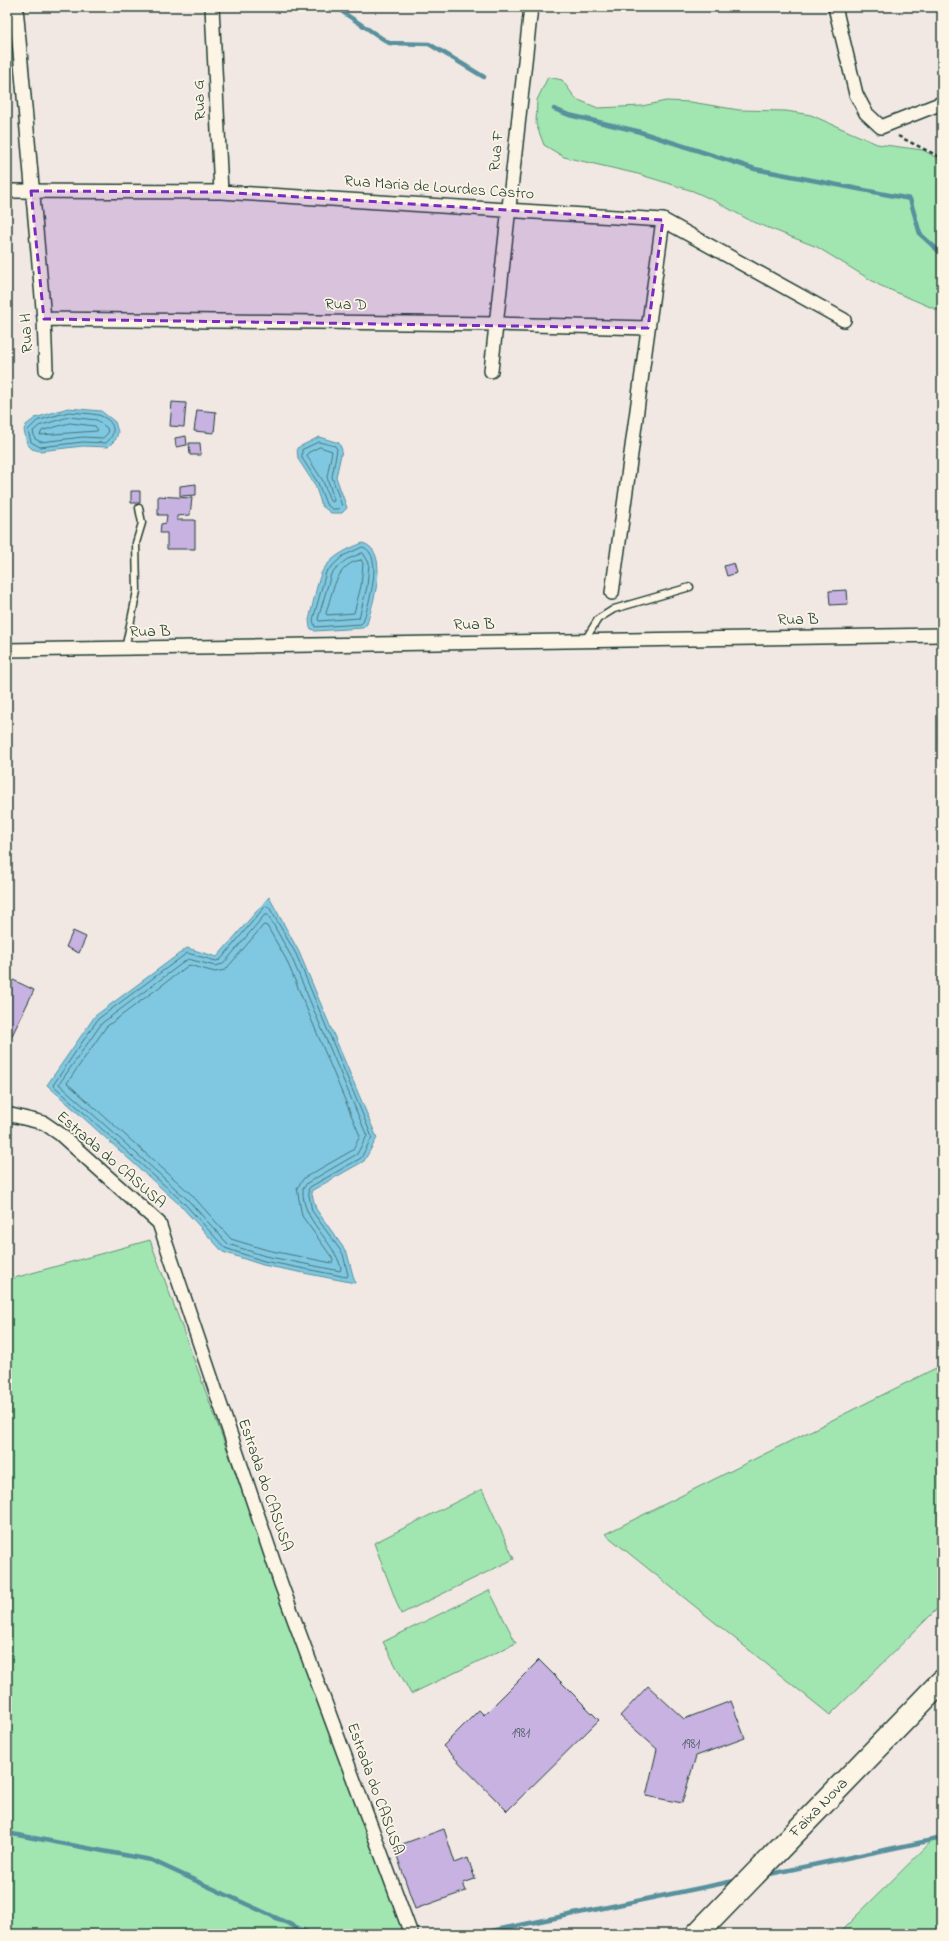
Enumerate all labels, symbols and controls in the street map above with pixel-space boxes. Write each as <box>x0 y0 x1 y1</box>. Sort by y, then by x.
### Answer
street label: Rua G <box>187 79 213 121</box>
street label: Rua F <box>483 129 511 173</box>
street label: Rua Maria de Lourdes Castro <box>343 169 535 207</box>
street label: Rua D <box>325 293 367 317</box>
street label: Rua H <box>14 312 40 354</box>
street label: Rua B <box>777 608 819 632</box>
street label: Rua B <box>453 613 495 637</box>
street label: Rua B <box>129 620 171 644</box>
street label: Estrada do CASUSA <box>51 1105 171 1215</box>
street label: Estrada do CASUSA <box>231 1415 299 1555</box>
street label: Estrada do CASUSA <box>340 1720 410 1859</box>
house number: 1981 <box>512 1723 531 1744</box>
house number: 1981 <box>682 1734 701 1755</box>
street label: Faixa Nova <box>783 1772 854 1844</box>

